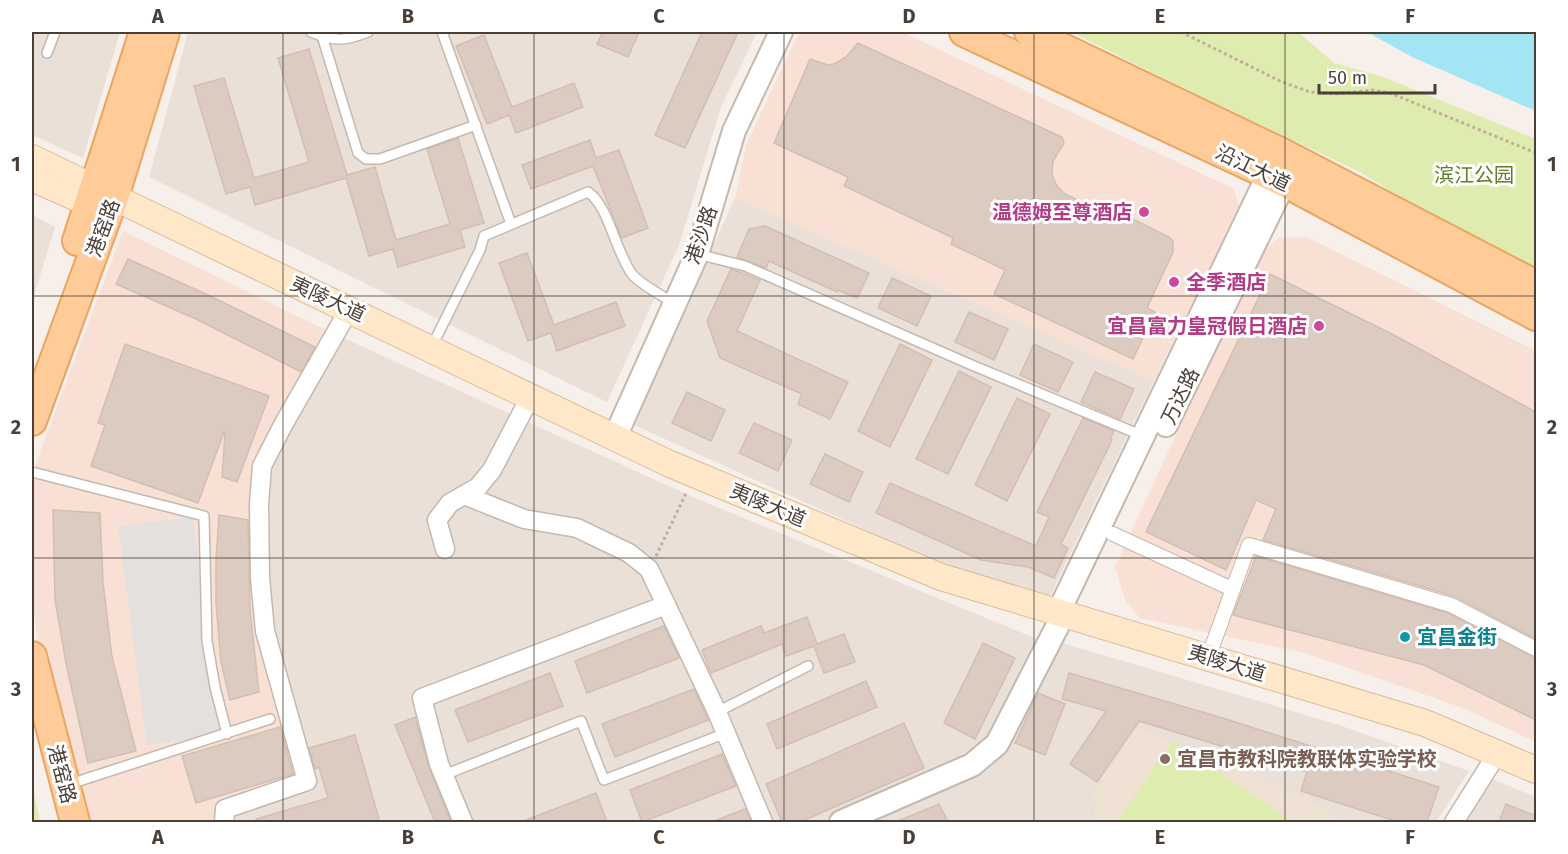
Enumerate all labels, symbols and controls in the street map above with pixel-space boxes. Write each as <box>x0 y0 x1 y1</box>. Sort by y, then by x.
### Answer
text: A <box>151 4 165 28</box>
text: B <box>402 4 414 28</box>
text: C <box>653 4 665 28</box>
text: D <box>902 4 916 28</box>
text: E <box>1155 4 1165 28</box>
text: F <box>1405 4 1415 28</box>
scale bar <box>1319 57 1434 95</box>
text: 50 m <box>1328 67 1367 89</box>
street label: 沿江大道 <box>1212 140 1294 196</box>
text: 1 <box>11 152 21 176</box>
text: 1 <box>1547 152 1557 176</box>
park label: 滨江公园 <box>1434 163 1514 187</box>
street label: 港窑路 <box>81 196 125 260</box>
place label: 温德姆至尊酒店 <box>992 200 1132 224</box>
street label: 港沙路 <box>680 203 722 267</box>
marker: 温德姆至尊酒店 <box>1137 205 1151 219</box>
place label: 全季酒店 <box>1186 270 1266 294</box>
street label: 夷陵大道 <box>287 271 369 327</box>
marker: 全季酒店 <box>1167 275 1181 289</box>
place label: 宜昌富力皇冠假日酒店 <box>1107 314 1307 338</box>
marker: 宜昌富力皇冠假日酒店 <box>1312 319 1326 333</box>
street label: 万达路 <box>1156 364 1204 428</box>
text: 2 <box>11 415 21 439</box>
text: 2 <box>1547 415 1557 439</box>
street label: 夷陵大道 <box>726 478 810 532</box>
place label: 宜昌金街 <box>1417 625 1497 649</box>
marker: 宜昌金街 <box>1398 630 1412 644</box>
street label: 夷陵大道 <box>1185 640 1269 686</box>
text: 3 <box>10 677 21 701</box>
text: 3 <box>1546 677 1557 701</box>
street label: 港窑路 <box>43 742 81 806</box>
place label: 宜昌市教科院教联体实验学校 <box>1177 747 1437 771</box>
marker: 宜昌市教科院教联体实验学校 <box>1158 752 1172 766</box>
text: A <box>151 825 165 849</box>
text: B <box>402 825 414 849</box>
text: C <box>653 825 665 849</box>
text: D <box>902 825 916 849</box>
text: E <box>1155 825 1165 849</box>
text: F <box>1405 825 1415 849</box>

